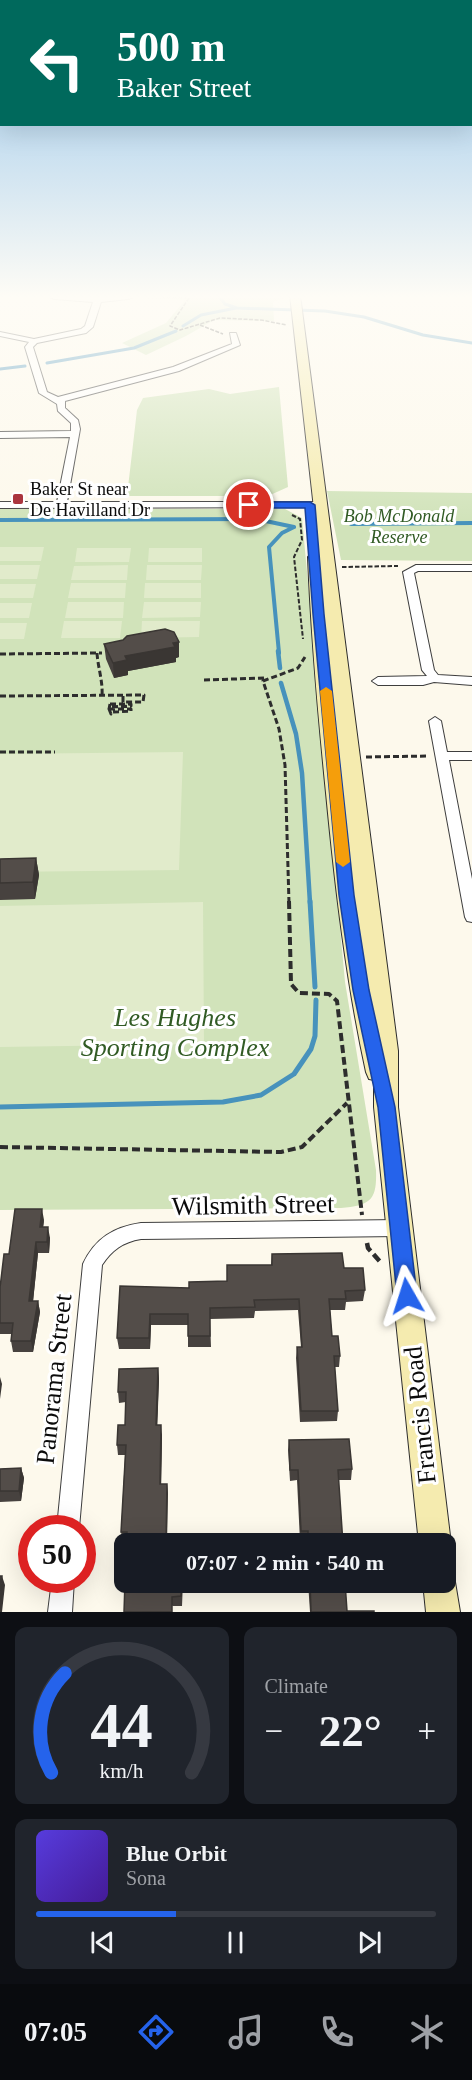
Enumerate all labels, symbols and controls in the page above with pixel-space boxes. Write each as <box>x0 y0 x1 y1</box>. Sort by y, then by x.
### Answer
icon: left <box>18 24 96 102</box>
text: 500 m <box>117 24 226 70</box>
text: Baker Street <box>117 73 251 103</box>
place label: Baker St near De Havilland Dr <box>30 479 150 520</box>
pin <box>223 479 274 530</box>
icon: arrive <box>232 488 265 521</box>
marker: Baker St near De Havilland Dr <box>11 492 25 506</box>
park label: Bob McDonald Reserve <box>344 506 455 547</box>
park label: Les Hughes Sporting Complex <box>81 1003 270 1062</box>
street label: Wilsmith Street <box>171 1189 335 1221</box>
position arrow <box>375 1264 439 1328</box>
street label: Panorama Street <box>31 1292 77 1466</box>
street label: Francis Road <box>398 1345 442 1485</box>
speed limit sign: 50 <box>18 1515 96 1593</box>
text: 07:07 · 2 min · 540 m <box>186 1550 384 1575</box>
text: Climate <box>265 1675 328 1697</box>
text: 44 <box>91 1691 153 1760</box>
text: 22° <box>319 1706 382 1756</box>
text: − <box>265 1713 283 1749</box>
text: + <box>417 1713 436 1749</box>
text: km/h <box>100 1759 144 1783</box>
text: Blue Orbit <box>126 1841 227 1866</box>
text: Sona <box>126 1867 166 1889</box>
icon: previous <box>86 1926 119 1959</box>
icon: pause <box>219 1926 252 1959</box>
icon: next <box>353 1926 386 1959</box>
icon: directions <box>135 2011 177 2053</box>
icon: music <box>225 2011 267 2053</box>
icon: phone <box>316 2011 358 2053</box>
icon: climate <box>406 2011 448 2053</box>
text: 07:05 <box>24 2017 87 2047</box>

